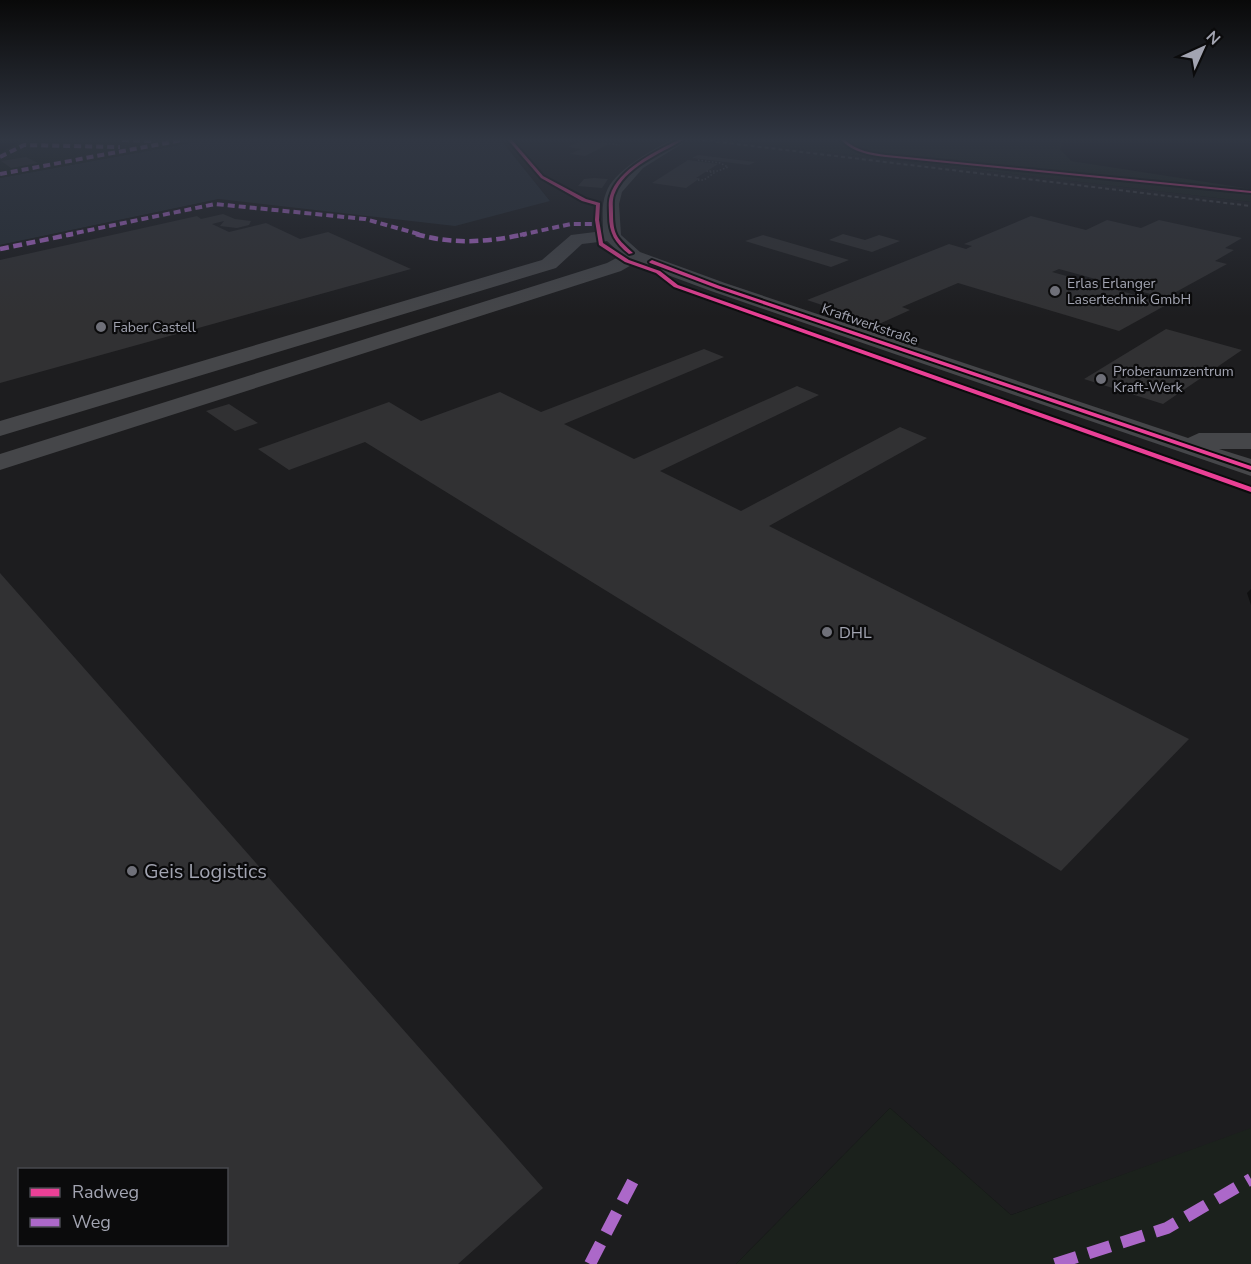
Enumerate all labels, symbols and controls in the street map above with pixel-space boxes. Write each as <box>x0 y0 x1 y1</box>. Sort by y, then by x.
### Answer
north arrow <box>1173 18 1233 78</box>
text: N <box>1201 26 1225 50</box>
place label: Erlas Erlanger Lasertechnik GmbH <box>1067 274 1191 309</box>
marker: Erlas Erlanger Lasertechnik GmbH <box>1048 284 1062 298</box>
street label: Kraftwerkstraße <box>819 299 921 350</box>
place label: Faber Castell <box>113 318 197 337</box>
marker: Faber Castell <box>94 320 108 334</box>
place label: Proberaumzentrum Kraft-Werk <box>1113 362 1234 397</box>
marker: Proberaumzentrum Kraft-Werk <box>1094 372 1108 386</box>
place label: DHL <box>839 622 872 644</box>
marker: DHL <box>820 625 834 639</box>
place label: Geis Logistics <box>144 858 267 885</box>
marker: Geis Logistics <box>125 864 139 878</box>
legend <box>18 1168 228 1246</box>
text: Radweg <box>72 1180 139 1204</box>
text: Weg <box>72 1210 111 1234</box>

